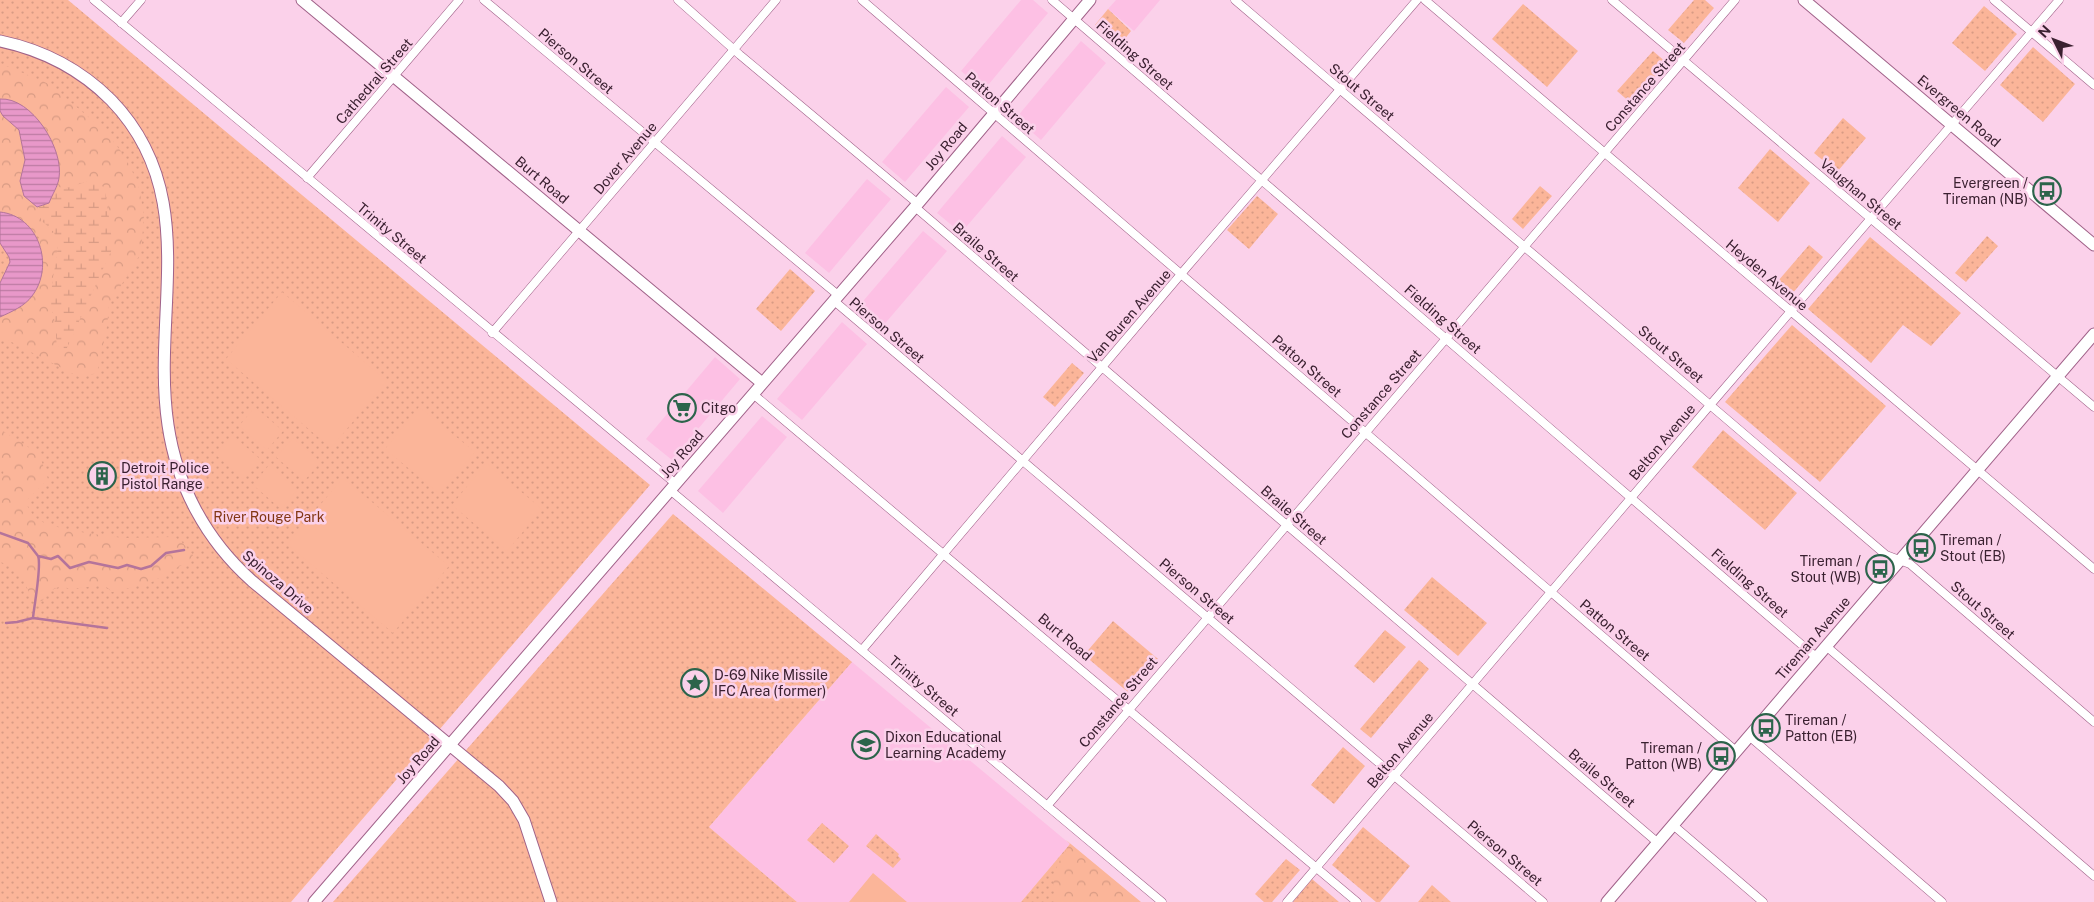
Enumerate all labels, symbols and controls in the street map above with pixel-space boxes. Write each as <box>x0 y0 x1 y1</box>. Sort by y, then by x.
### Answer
north arrow <box>2029 15 2079 65</box>
street label: Fielding Street <box>1093 17 1177 93</box>
text: N <box>2035 22 2054 41</box>
street label: Pierson Street <box>535 25 617 97</box>
street label: Cathedral Street <box>332 35 416 127</box>
street label: Constance Street <box>1602 39 1688 135</box>
street label: Stout Street <box>1326 60 1398 124</box>
street label: Patton Street <box>962 69 1038 137</box>
street label: Evergreen Road <box>1914 72 2004 150</box>
street label: Dover Avenue <box>590 119 660 197</box>
street label: Joy Road <box>921 119 971 173</box>
street label: Burt Road <box>512 153 572 207</box>
street label: Vaughan Street <box>1817 155 1905 233</box>
place label: Evergreen / Tireman (NB) <box>1943 175 2028 207</box>
bus stop icon: Evergreen / Tireman (NB) <box>2032 176 2062 206</box>
street label: Trinity Street <box>354 199 430 267</box>
street label: Braile Street <box>950 219 1022 285</box>
street label: Heyden Avenue <box>1723 236 1811 314</box>
street label: Van Buren Avenue <box>1084 266 1174 366</box>
street label: Fielding Street <box>1401 281 1485 357</box>
street label: Pierson Street <box>846 294 928 366</box>
street label: Stout Street <box>1635 322 1707 386</box>
street label: Patton Street <box>1269 332 1345 400</box>
street label: Constance Street <box>1338 346 1424 442</box>
supermarket icon: Citgo <box>667 393 697 423</box>
place label: Citgo <box>701 400 736 416</box>
street label: Belton Avenue <box>1626 401 1698 483</box>
street label: Joy Road <box>657 427 707 481</box>
place label: Detroit Police Pistol Range <box>121 460 209 492</box>
building icon: Detroit Police Pistol Range <box>87 461 117 491</box>
street label: Braile Street <box>1258 482 1330 548</box>
park label: River Rouge Park <box>213 509 325 525</box>
place label: Tireman / Stout (EB) <box>1940 532 2006 564</box>
bus stop icon: Tireman / Stout (EB) <box>1906 533 1936 563</box>
street label: Fielding Street <box>1708 545 1792 621</box>
street label: Spinoza Drive <box>239 547 317 617</box>
place label: Tireman / Stout (WB) <box>1791 553 1861 585</box>
bus stop icon: Tireman / Stout (WB) <box>1865 554 1895 584</box>
street label: Pierson Street <box>1156 555 1238 627</box>
street label: Stout Street <box>1948 578 2018 642</box>
street label: Tireman Avenue <box>1773 593 1853 683</box>
street label: Patton Street <box>1577 596 1653 664</box>
street label: Burt Road <box>1035 610 1095 664</box>
street label: Trinity Street <box>886 652 962 720</box>
street label: Constance Street <box>1075 653 1161 751</box>
place label: D-69 Nike Missile IFC Area (former) <box>714 667 828 699</box>
place icon: D-69 Nike Missile IFC Area (former) <box>680 668 710 698</box>
street label: Belton Avenue <box>1364 709 1436 791</box>
place label: Tireman / Patton (EB) <box>1785 712 1857 744</box>
bus stop icon: Tireman / Patton (EB) <box>1751 713 1781 743</box>
place label: Dixon Educational Learning Academy <box>885 729 1007 761</box>
school or university icon: Dixon Educational Learning Academy <box>851 730 881 760</box>
street label: Joy Road <box>393 733 443 787</box>
place label: Tireman / Patton (WB) <box>1625 740 1702 772</box>
bus stop icon: Tireman / Patton (WB) <box>1706 741 1736 771</box>
street label: Braile Street <box>1565 746 1639 810</box>
street label: Pierson Street <box>1464 817 1546 889</box>

